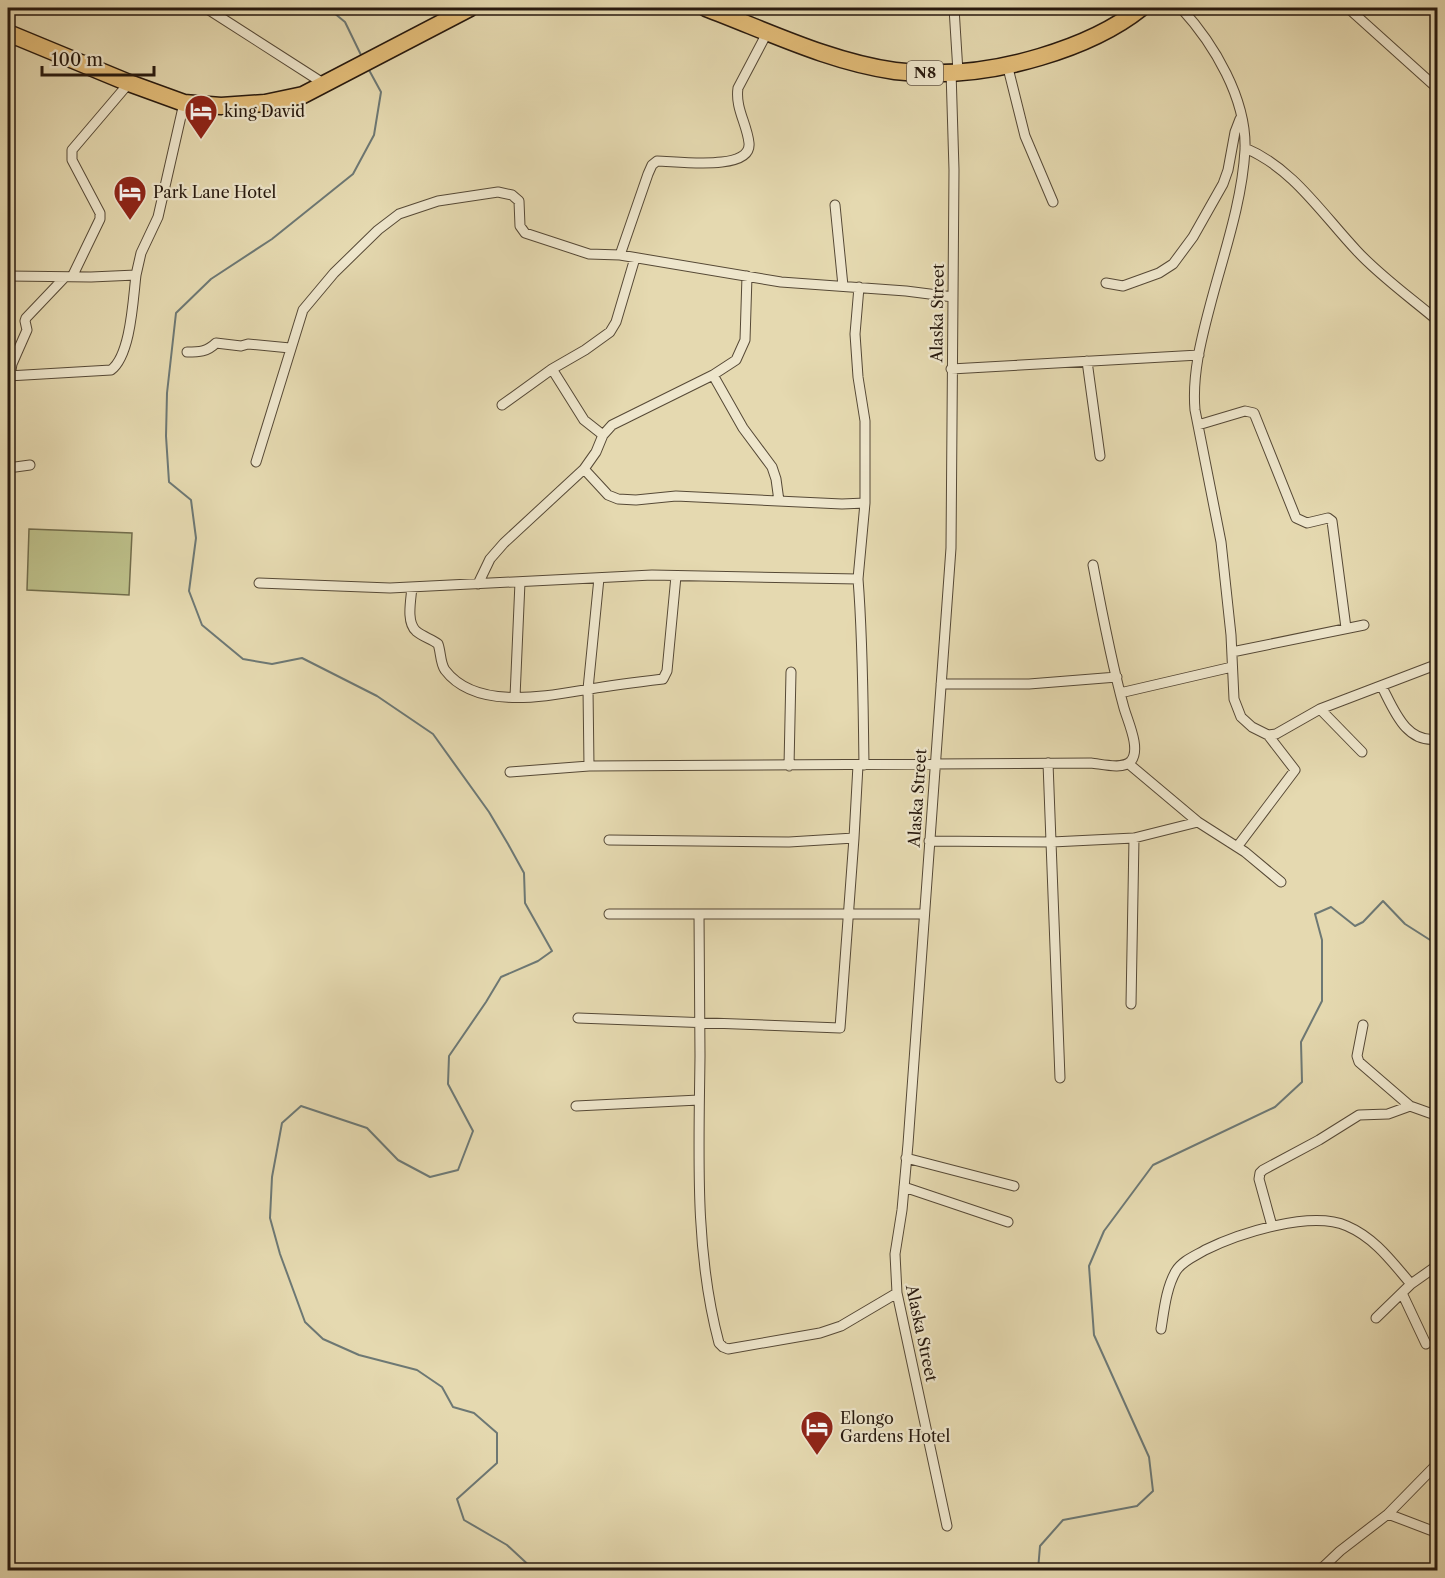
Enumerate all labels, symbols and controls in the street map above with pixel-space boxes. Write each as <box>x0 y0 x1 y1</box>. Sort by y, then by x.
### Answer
scale bar <box>42 39 154 77</box>
text: 100 m <box>51 49 103 71</box>
road number: N8 <box>907 61 943 85</box>
hotel icon: king David <box>183 93 219 140</box>
place label: king David <box>224 101 305 121</box>
hotel icon: Park Lane Hotel <box>112 174 148 221</box>
place label: Park Lane Hotel <box>153 182 277 202</box>
street label: Alaska Street <box>926 263 948 364</box>
street label: Alaska Street <box>904 748 930 849</box>
street label: Alaska Street <box>902 1282 942 1384</box>
place label: Elongo Gardens Hotel <box>840 1408 951 1446</box>
hotel icon: Elongo Gardens Hotel <box>799 1409 835 1456</box>

